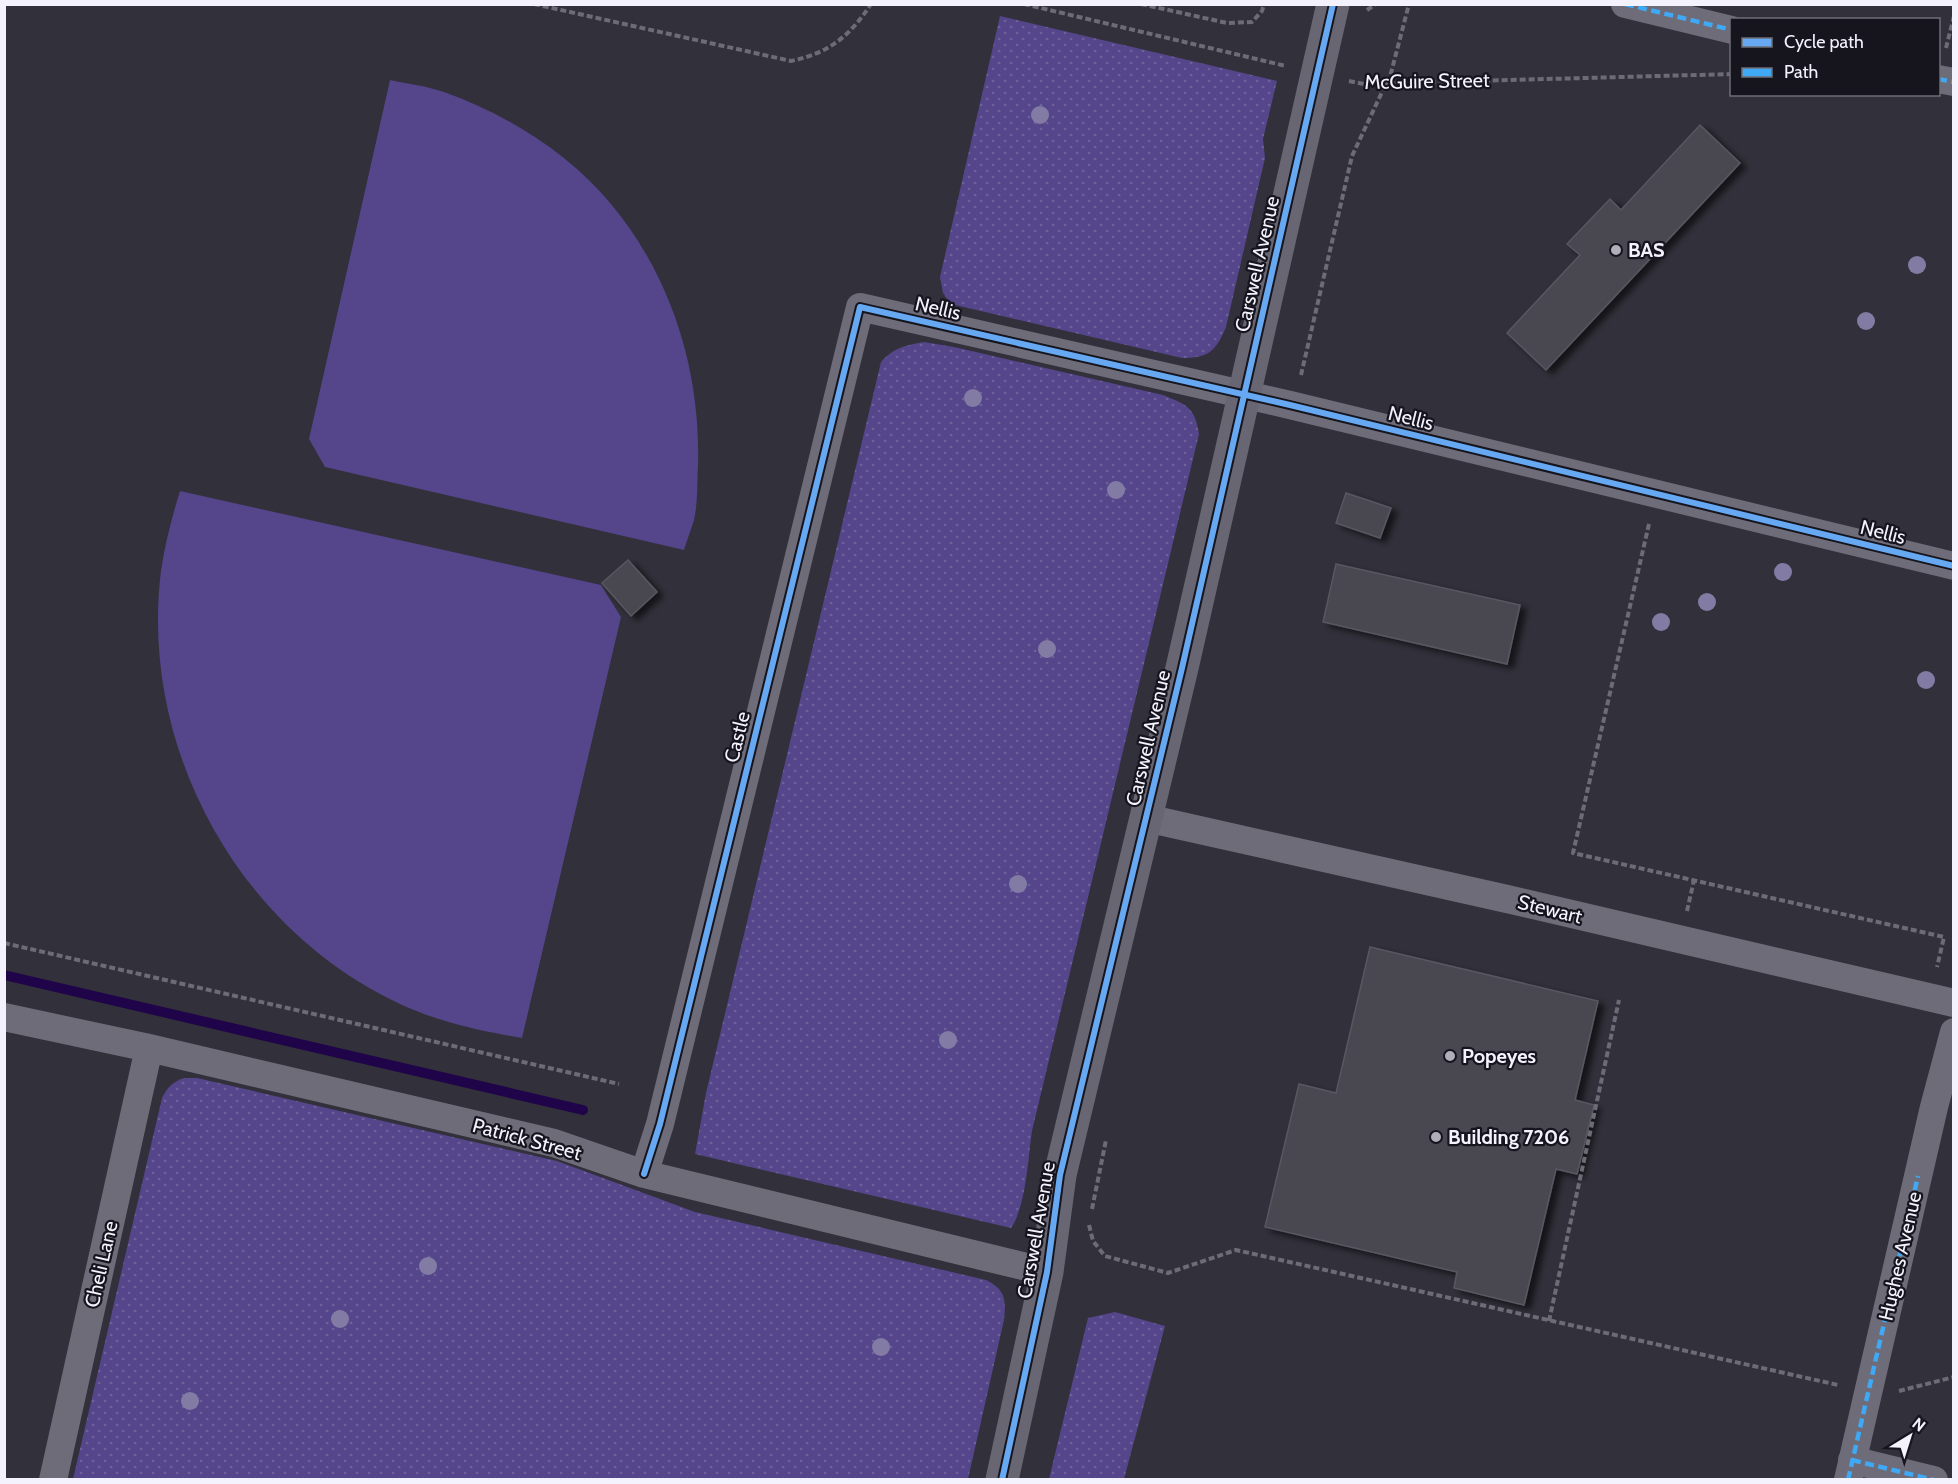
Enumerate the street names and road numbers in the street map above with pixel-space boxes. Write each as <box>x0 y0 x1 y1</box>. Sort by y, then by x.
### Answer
street label: McGuire Street <box>1364 68 1490 94</box>
street label: Carswell Avenue <box>1230 194 1284 334</box>
street label: Nellis <box>913 291 963 325</box>
street label: Nellis <box>1386 401 1436 435</box>
street label: Nellis <box>1858 515 1908 549</box>
street label: Carswell Avenue <box>1121 668 1175 808</box>
street label: Castle <box>719 709 755 765</box>
street label: Stewart <box>1515 889 1585 929</box>
street label: Patrick Street <box>470 1113 584 1165</box>
street label: Carswell Avenue <box>1012 1160 1060 1300</box>
street label: Hughes Avenue <box>1874 1189 1926 1323</box>
street label: Cheli Lane <box>79 1218 123 1310</box>

